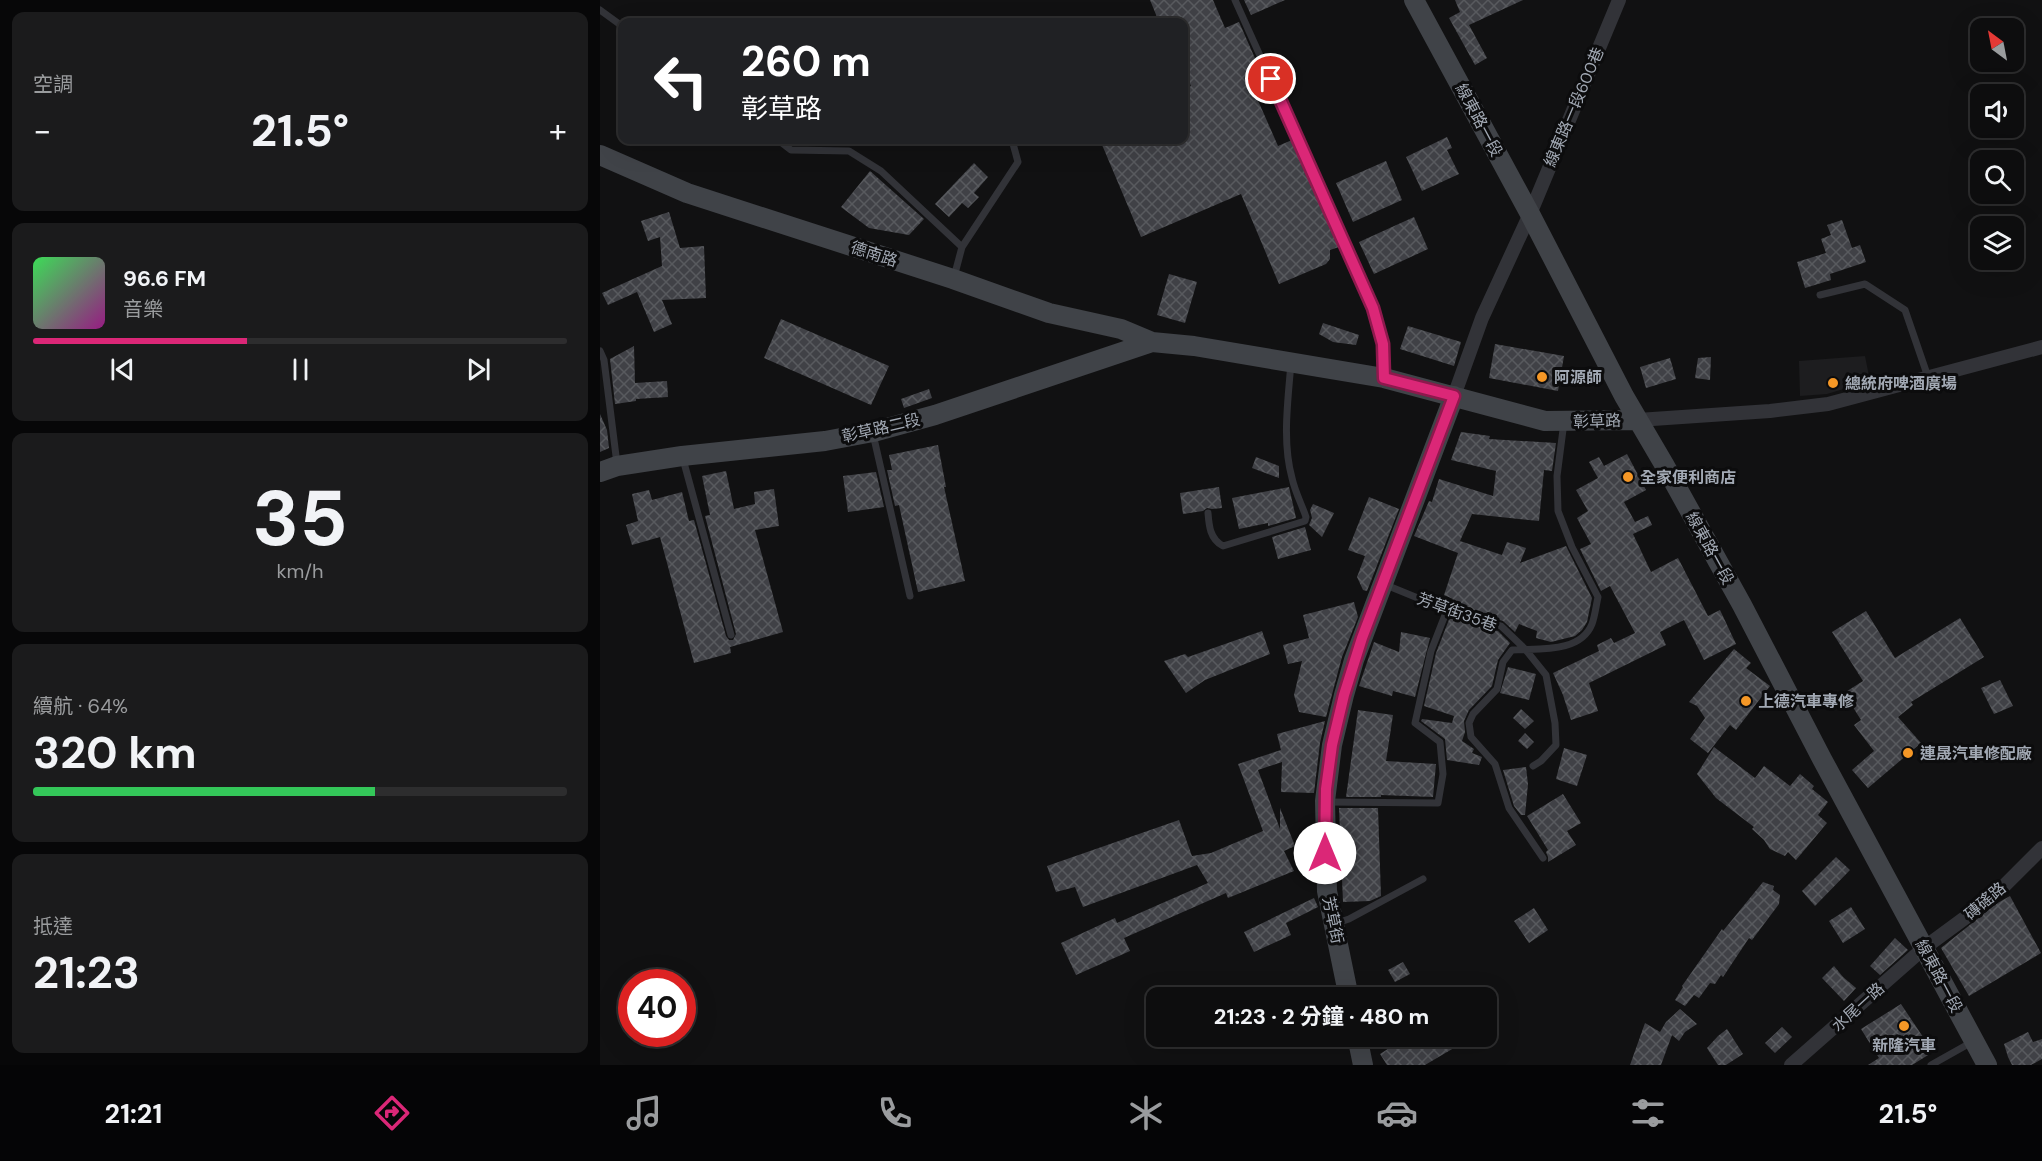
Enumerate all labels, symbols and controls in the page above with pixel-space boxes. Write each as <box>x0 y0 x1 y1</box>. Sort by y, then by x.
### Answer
north arrow <box>1970 18 2024 72</box>
map controls <box>1970 18 2024 270</box>
text: 260 m <box>741 34 871 89</box>
icon: left <box>642 42 720 120</box>
street label: 線東路一段600巷 <box>1539 44 1609 170</box>
pin <box>1245 53 1296 104</box>
icon: arrive <box>1254 62 1287 95</box>
text: 空調 <box>33 71 73 97</box>
street label: 線東路一段 <box>1451 80 1507 160</box>
button: sound <box>1970 84 2024 138</box>
text: 彰草路 <box>741 91 822 126</box>
text: 21.5° <box>251 101 349 160</box>
text: − <box>33 109 51 152</box>
text: + <box>549 109 567 152</box>
button: search <box>1970 150 2024 204</box>
button: layers <box>1970 216 2024 270</box>
street label: 德南路 <box>848 237 900 271</box>
text: 96.6 FM <box>123 264 206 293</box>
text: 音樂 <box>123 296 163 322</box>
icon: previous <box>106 353 139 386</box>
icon: pause <box>284 353 317 386</box>
icon: next <box>462 353 495 386</box>
place label: 阿源師 <box>1554 367 1602 388</box>
marker: 阿源師 <box>1535 370 1549 384</box>
place label: 總統府啤酒廣場 <box>1845 373 1957 394</box>
marker: 總統府啤酒廣場 <box>1826 376 1840 390</box>
street label: 彰草路二段 <box>840 409 922 447</box>
street label: 彰草路 <box>1573 410 1621 432</box>
place label: 全家便利商店 <box>1640 467 1736 488</box>
text: 35 <box>252 468 348 569</box>
marker: 全家便利商店 <box>1621 470 1635 484</box>
street label: 線東路一段 <box>1681 508 1739 588</box>
text: km/h <box>276 558 324 584</box>
street label: 芳草街35巷 <box>1414 588 1500 636</box>
place label: 上德汽車專修 <box>1758 691 1854 712</box>
text: 續航 · 64% <box>33 693 128 719</box>
marker: 上德汽車專修 <box>1739 694 1753 708</box>
text: 320 km <box>33 723 197 782</box>
place label: 連晟汽車修配廠 <box>1920 743 2032 764</box>
marker: 連晟汽車修配廠 <box>1901 746 1915 760</box>
position arrow <box>1293 821 1357 885</box>
street label: 磚磘路 <box>1960 878 2010 924</box>
street label: 芳草街 <box>1318 894 1348 946</box>
text: 抵達 <box>33 913 73 939</box>
street label: 線東路一段 <box>1911 936 1967 1016</box>
text: 21:23 <box>33 943 140 1002</box>
speed limit sign: 40 <box>618 969 696 1047</box>
street label: 水尾一路 <box>1827 978 1889 1036</box>
text: 21:23 · 2 分鐘 · 480 m <box>1214 1002 1429 1031</box>
marker: 新隆汽車 <box>1897 1019 1911 1033</box>
place label: 新隆汽車 <box>1872 1035 1936 1056</box>
icon: directions <box>371 1092 413 1134</box>
icon: music <box>623 1092 665 1134</box>
icon: phone <box>874 1092 916 1134</box>
icon: climate <box>1125 1092 1167 1134</box>
icon: car <box>1376 1092 1418 1134</box>
icon: filters <box>1627 1092 1669 1134</box>
text: 21:21 <box>105 1096 162 1131</box>
text: 21.5° <box>1879 1096 1937 1131</box>

